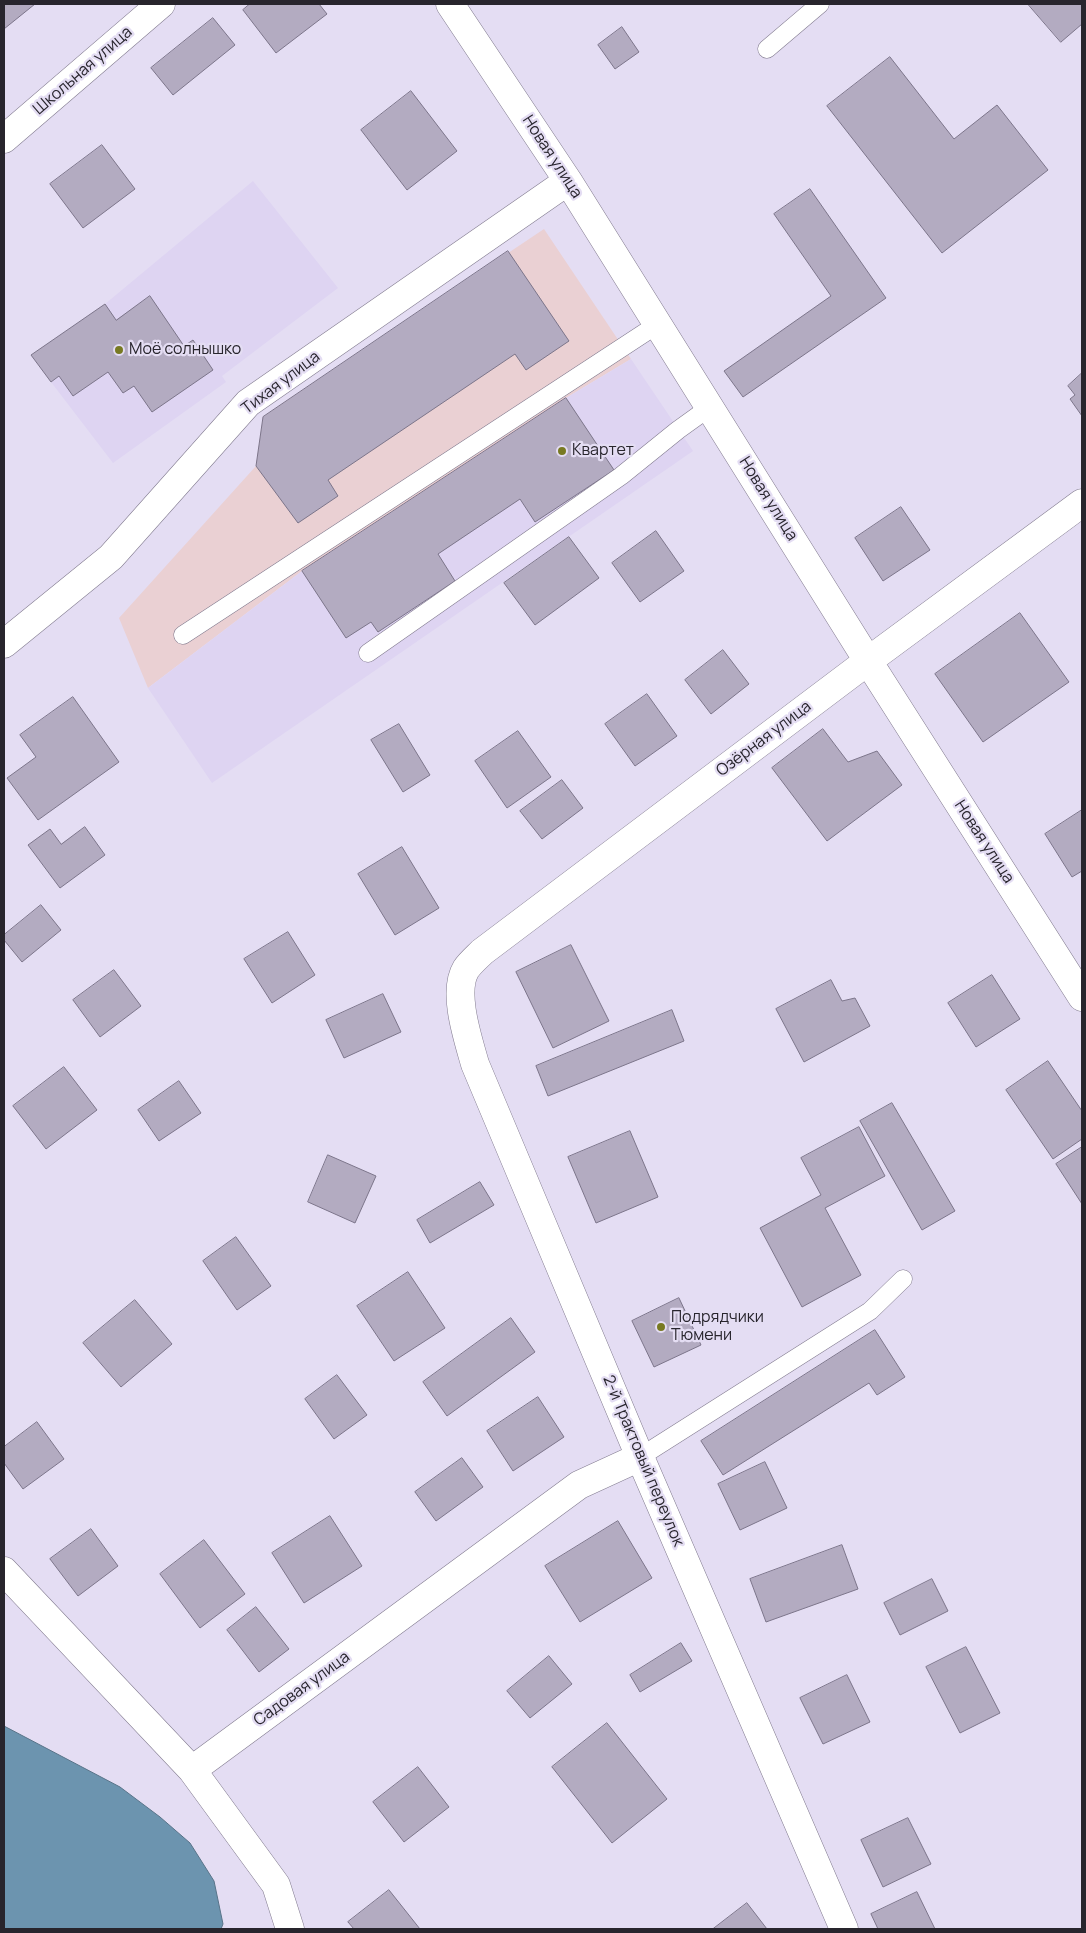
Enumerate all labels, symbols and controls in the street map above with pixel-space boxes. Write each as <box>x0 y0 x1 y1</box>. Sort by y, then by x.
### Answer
street label: Школьная улица <box>30 23 136 119</box>
street label: Новая улица <box>518 112 586 202</box>
place label: Моё солнышко <box>129 340 241 360</box>
marker: Моё солнышко <box>113 344 125 356</box>
street label: Тихая улица <box>238 347 324 419</box>
place label: Квартет <box>572 441 634 461</box>
marker: Квартет <box>556 445 568 457</box>
street label: Новая улица <box>735 454 801 544</box>
street label: Озёрная улица <box>713 697 815 781</box>
street label: Новая улица <box>950 797 1018 887</box>
place label: Подрядчики Тюмени <box>671 1308 764 1346</box>
marker: Подрядчики Тюмени <box>655 1321 667 1333</box>
street label: 2-й Трактовый переулок <box>598 1373 688 1549</box>
street label: Садовая улица <box>250 1648 354 1730</box>

